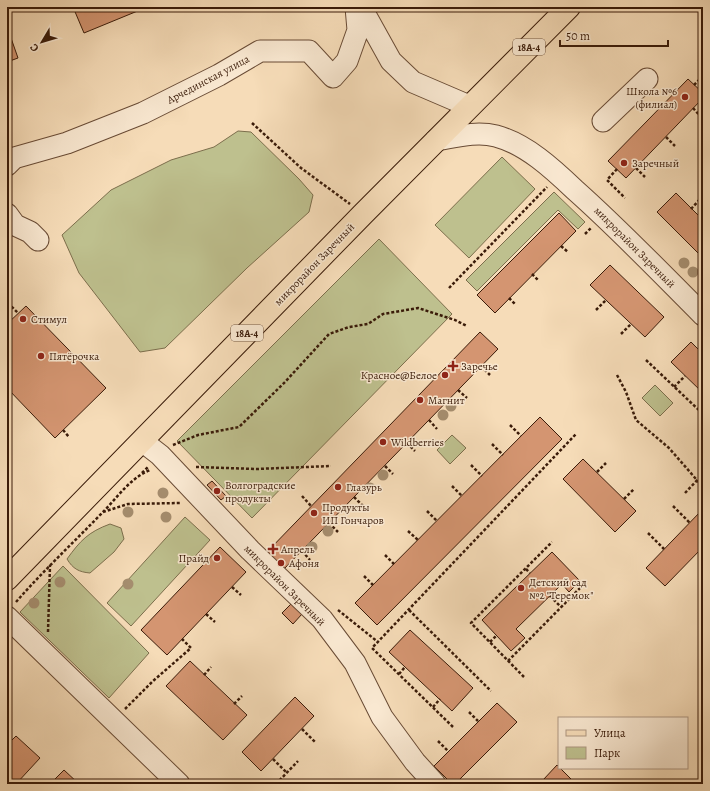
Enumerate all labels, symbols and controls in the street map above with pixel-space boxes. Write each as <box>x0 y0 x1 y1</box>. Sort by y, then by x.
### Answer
north arrow <box>22 22 62 62</box>
scale bar <box>560 22 668 48</box>
text: 50 m <box>566 28 590 44</box>
road number: 18А-4 <box>513 39 545 55</box>
text: С <box>26 40 43 55</box>
street label: Арчединская улица <box>163 51 253 108</box>
place label: Школа №6 (филиал) <box>626 84 677 112</box>
marker: Школа №6 (филиал) <box>680 92 690 102</box>
place label: Заречный <box>632 156 679 171</box>
marker: Заречный <box>619 158 629 168</box>
street label: микрорайон Заречный <box>591 203 679 291</box>
street label: микрорайон Заречный <box>271 220 358 309</box>
place label: Стимул <box>31 312 68 327</box>
marker: Стимул <box>18 314 28 324</box>
road number: 18А-4 <box>231 325 263 341</box>
place label: Пятёрочка <box>49 349 100 364</box>
marker: Пятёрочка <box>36 351 46 361</box>
place label: Заречье <box>461 359 498 374</box>
marker: Заречье <box>448 361 458 371</box>
place label: Красное@Белое <box>361 368 437 383</box>
marker: Красное@Белое <box>440 370 450 380</box>
place label: Магнит <box>428 393 465 408</box>
marker: Магнит <box>415 395 425 405</box>
place label: Wildberries <box>390 435 444 450</box>
marker: Wildberries <box>378 437 388 447</box>
place label: Волгоградские продукты <box>225 478 295 506</box>
place label: Глазурь <box>346 480 382 495</box>
marker: Глазурь <box>333 482 343 492</box>
marker: Волгоградские продукты <box>212 486 222 496</box>
place label: Продукты ИП Гончаров <box>322 500 384 528</box>
marker: Продукты ИП Гончаров <box>309 508 319 518</box>
street label: микрорайон Заречный <box>241 541 329 629</box>
place label: Апрель <box>280 542 315 557</box>
marker: Апрель <box>268 544 278 554</box>
place label: Прайд <box>178 551 210 566</box>
marker: Прайд <box>212 553 222 563</box>
place label: Афоня <box>288 556 319 571</box>
marker: Афоня <box>276 558 286 568</box>
place label: Детский сад №2 "Теремок" <box>529 575 593 603</box>
marker: Детский сад №2 "Теремок" <box>516 583 526 593</box>
legend <box>558 717 688 769</box>
text: Улица <box>594 725 626 741</box>
text: Парк <box>594 745 620 761</box>

